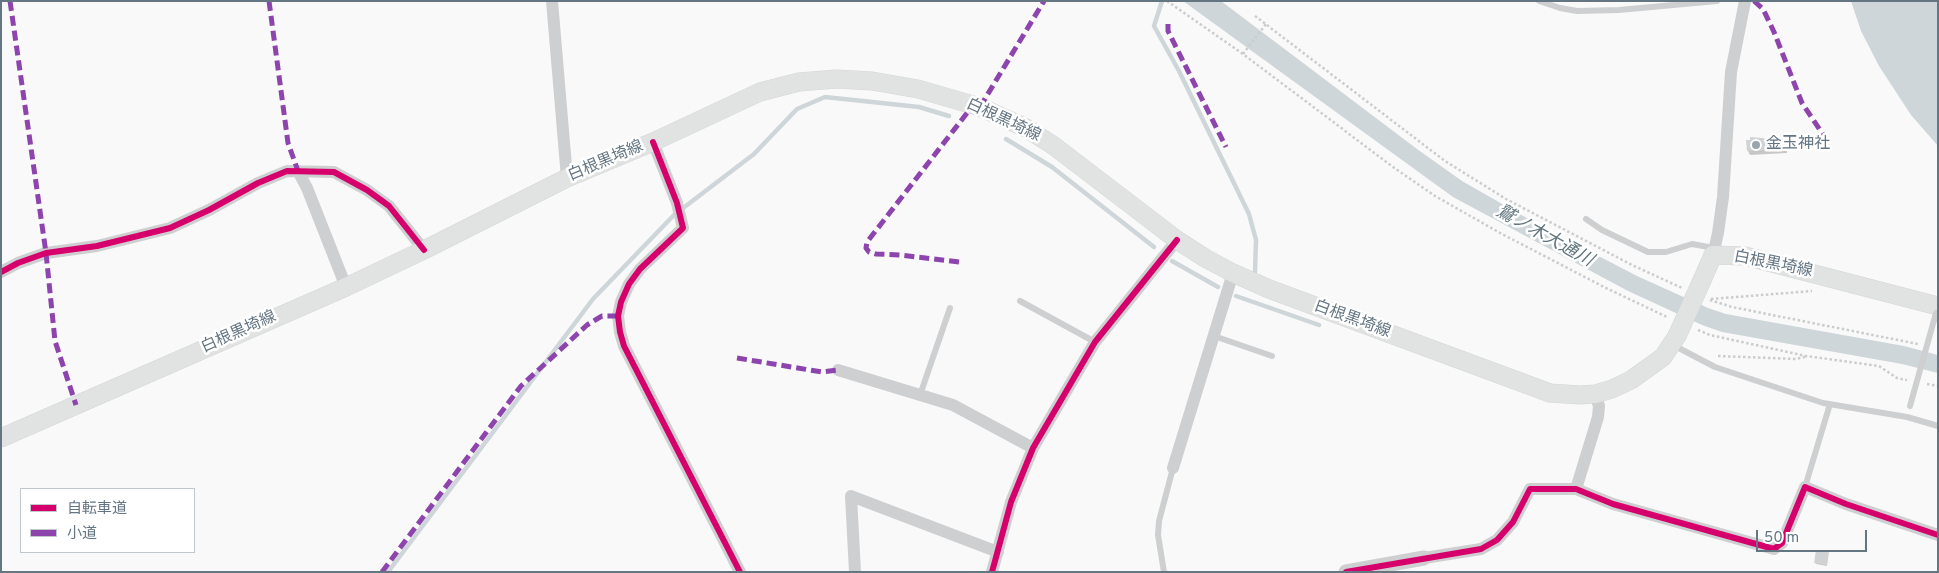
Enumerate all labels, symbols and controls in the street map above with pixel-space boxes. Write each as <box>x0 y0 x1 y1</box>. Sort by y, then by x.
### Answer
street label: 白根黒埼線 <box>963 95 1043 147</box>
place label: 金玉神社 <box>1766 135 1830 155</box>
street label: 白根黒埼線 <box>565 138 647 186</box>
marker: 金玉神社 <box>1750 139 1762 151</box>
water label: 鷲ノ木大通川 <box>1492 201 1596 273</box>
street label: 白根黒埼線 <box>1732 248 1814 282</box>
street label: 白根黒埼線 <box>1311 297 1393 343</box>
street label: 白根黒埼線 <box>199 308 279 358</box>
legend <box>20 488 195 553</box>
text: 自転車道 <box>67 500 127 519</box>
scale bar <box>1759 520 1870 552</box>
text: 小道 <box>67 525 97 544</box>
text: 50 m <box>1764 529 1799 548</box>

